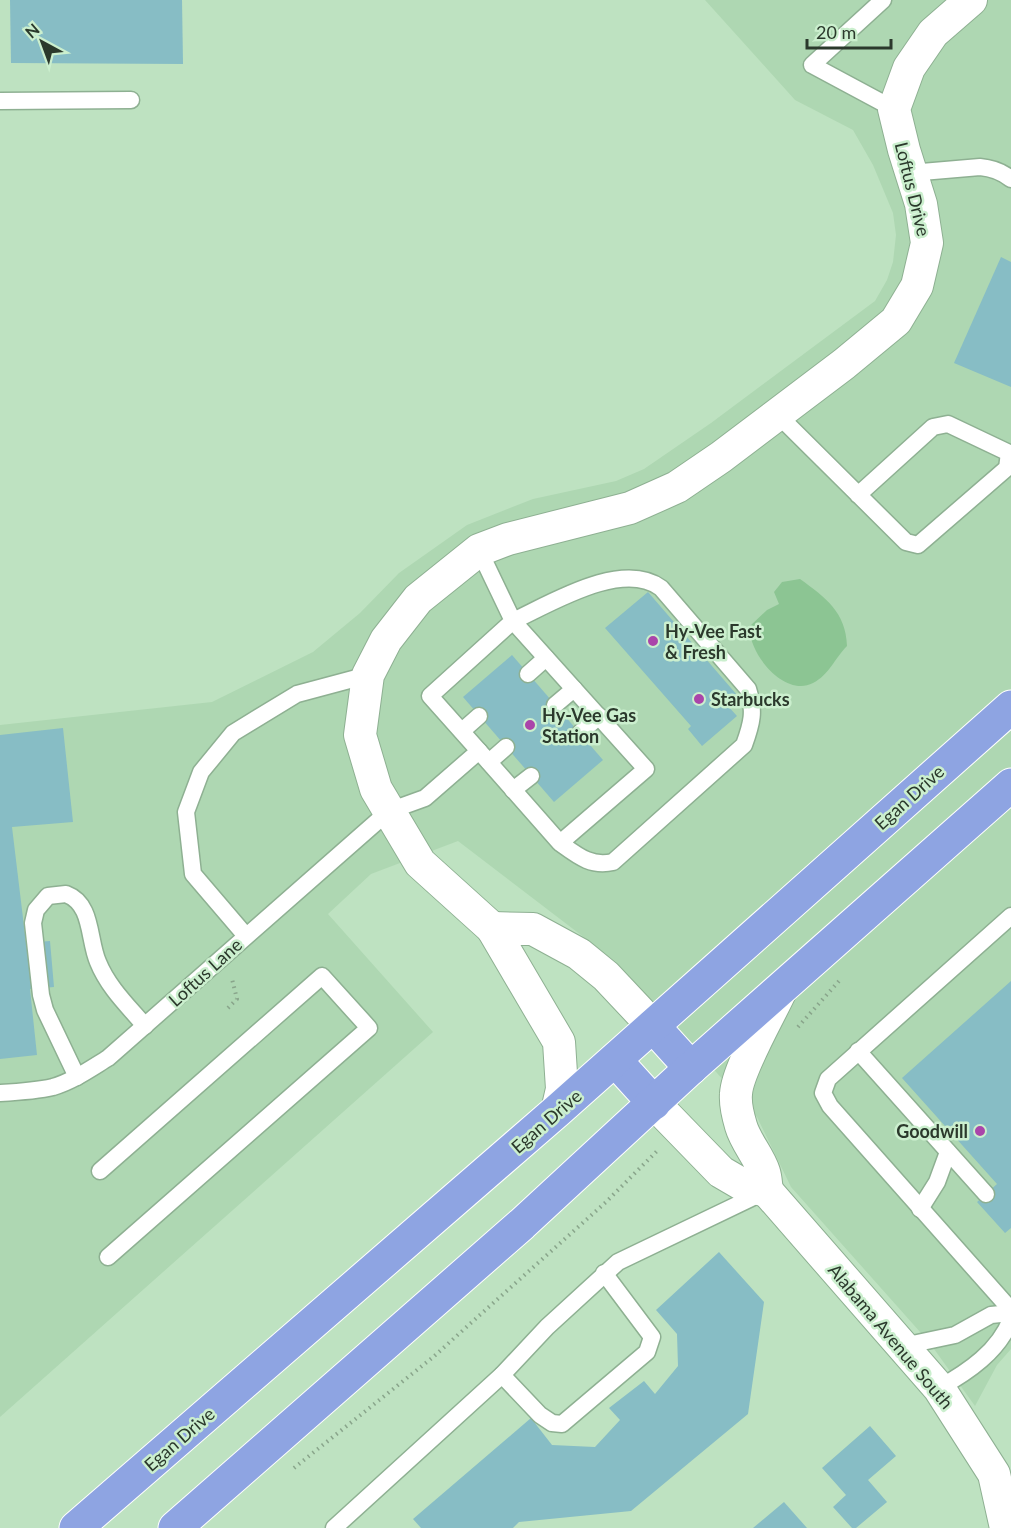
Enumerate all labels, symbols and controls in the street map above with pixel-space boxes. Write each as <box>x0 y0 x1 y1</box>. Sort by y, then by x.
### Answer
north arrow <box>12 12 72 72</box>
scale bar <box>807 12 891 50</box>
text: N <box>21 19 43 42</box>
text: 20 m <box>816 21 856 43</box>
street label: Loftus Drive <box>891 140 935 238</box>
place label: Hy-Vee Fast & Fresh <box>665 620 762 663</box>
marker: Hy-Vee Fast & Fresh <box>646 634 660 648</box>
place label: Starbucks <box>711 688 790 710</box>
marker: Starbucks <box>692 692 706 706</box>
place label: Hy-Vee Gas Station <box>542 704 636 747</box>
marker: Hy-Vee Gas Station <box>523 718 537 732</box>
street label: Egan Drive <box>870 760 948 834</box>
street label: Loftus Lane <box>164 933 246 1011</box>
street label: Egan Drive <box>506 1084 586 1158</box>
place label: Goodwill <box>896 1120 968 1142</box>
marker: Goodwill <box>973 1124 987 1138</box>
street label: Alabama Avenue South <box>824 1259 958 1413</box>
street label: Egan Drive <box>139 1402 219 1476</box>

